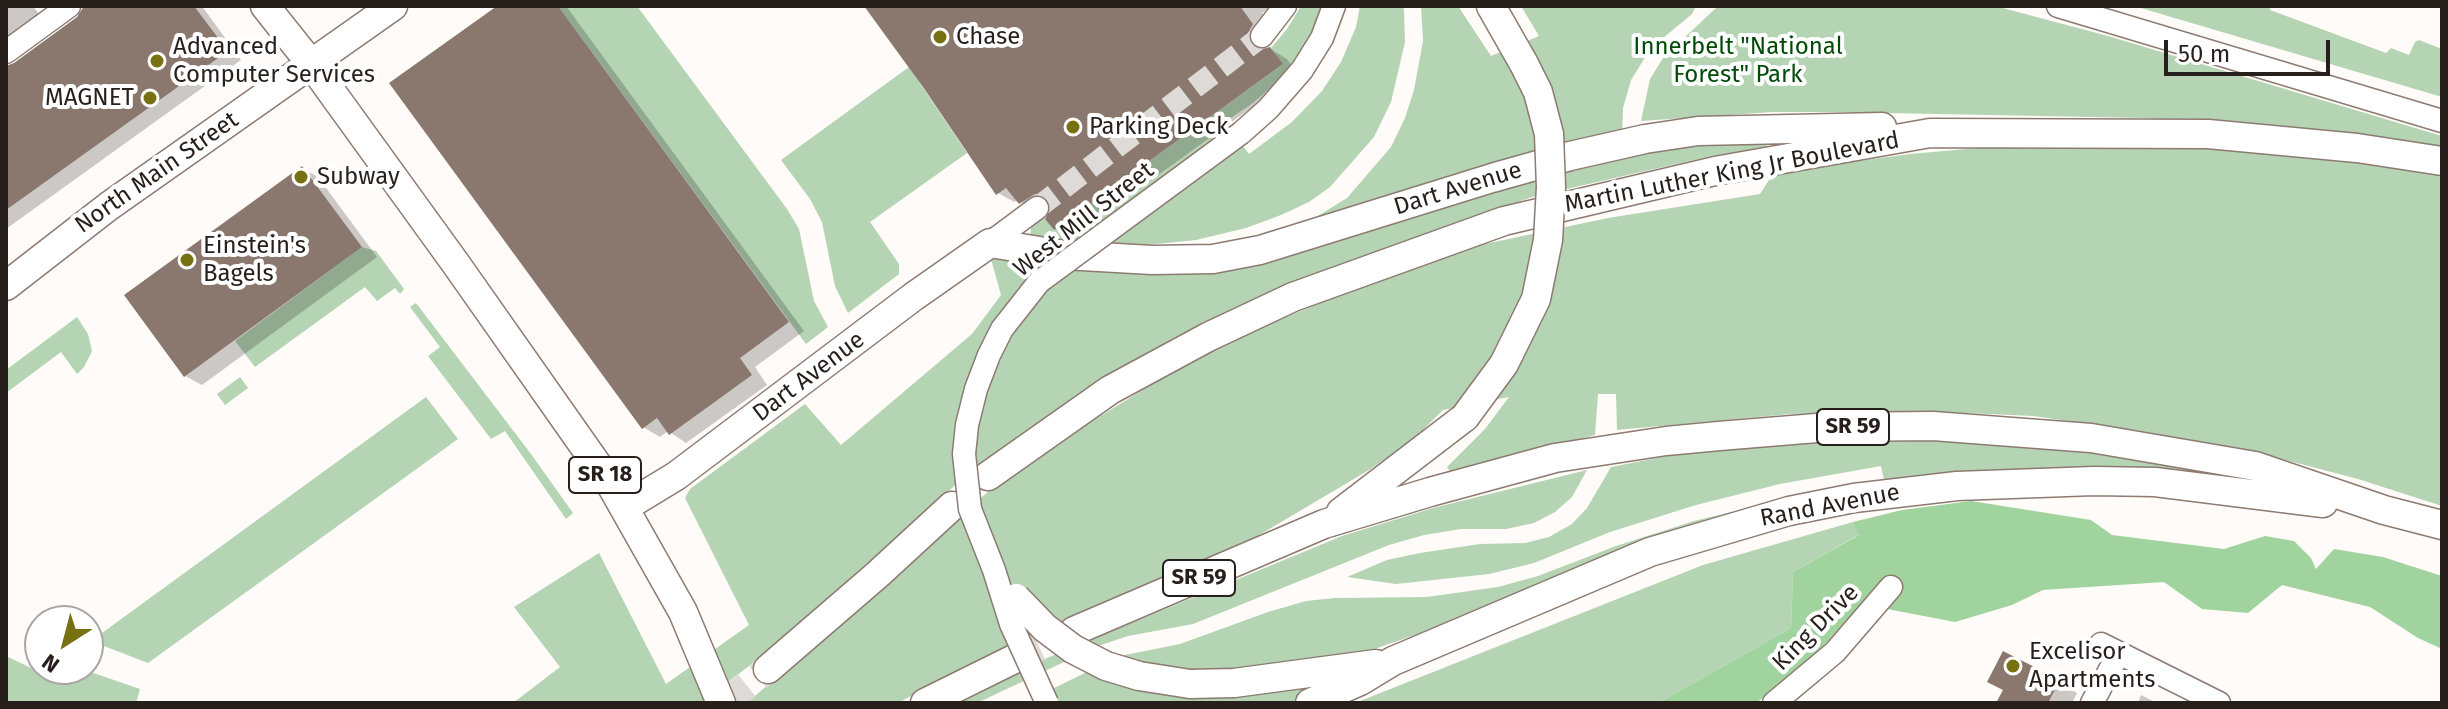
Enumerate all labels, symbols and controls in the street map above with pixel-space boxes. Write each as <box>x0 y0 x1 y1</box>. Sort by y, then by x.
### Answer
place label: Chase <box>956 23 1020 51</box>
scale bar <box>2168 24 2334 74</box>
marker: Chase <box>931 28 949 46</box>
place label: Advanced Computer Services <box>173 33 375 89</box>
park label: Innerbelt "National Forest" Park <box>1633 33 1843 89</box>
text: 50 m <box>2178 40 2230 68</box>
marker: Advanced Computer Services <box>148 52 166 70</box>
place label: MAGNET <box>45 84 134 112</box>
marker: MAGNET <box>141 89 159 107</box>
street label: North Main Street <box>70 106 244 240</box>
place label: Parking Deck <box>1089 113 1228 141</box>
marker: Parking Deck <box>1064 118 1082 136</box>
street label: Martin Luther King Jr Boulevard <box>1562 126 1902 220</box>
street label: West Mill Street <box>1008 156 1160 284</box>
street label: Dart Avenue <box>1391 156 1525 222</box>
place label: Subway <box>317 163 400 191</box>
marker: Subway <box>292 168 310 186</box>
place label: Einstein's Bagels <box>203 232 306 288</box>
marker: Einstein's Bagels <box>178 251 196 269</box>
street label: Dart Avenue <box>748 326 870 428</box>
road number: SR 59 <box>1817 409 1889 445</box>
road number: SR 18 <box>569 457 641 493</box>
street label: Rand Avenue <box>1758 478 1902 534</box>
road number: SR 59 <box>1163 560 1235 596</box>
street label: King Drive <box>1767 579 1865 677</box>
north arrow <box>24 605 104 685</box>
place label: Excelisor Apartments <box>2029 638 2155 694</box>
text: N <box>37 648 65 678</box>
marker: Excelisor Apartments <box>2004 657 2022 675</box>

